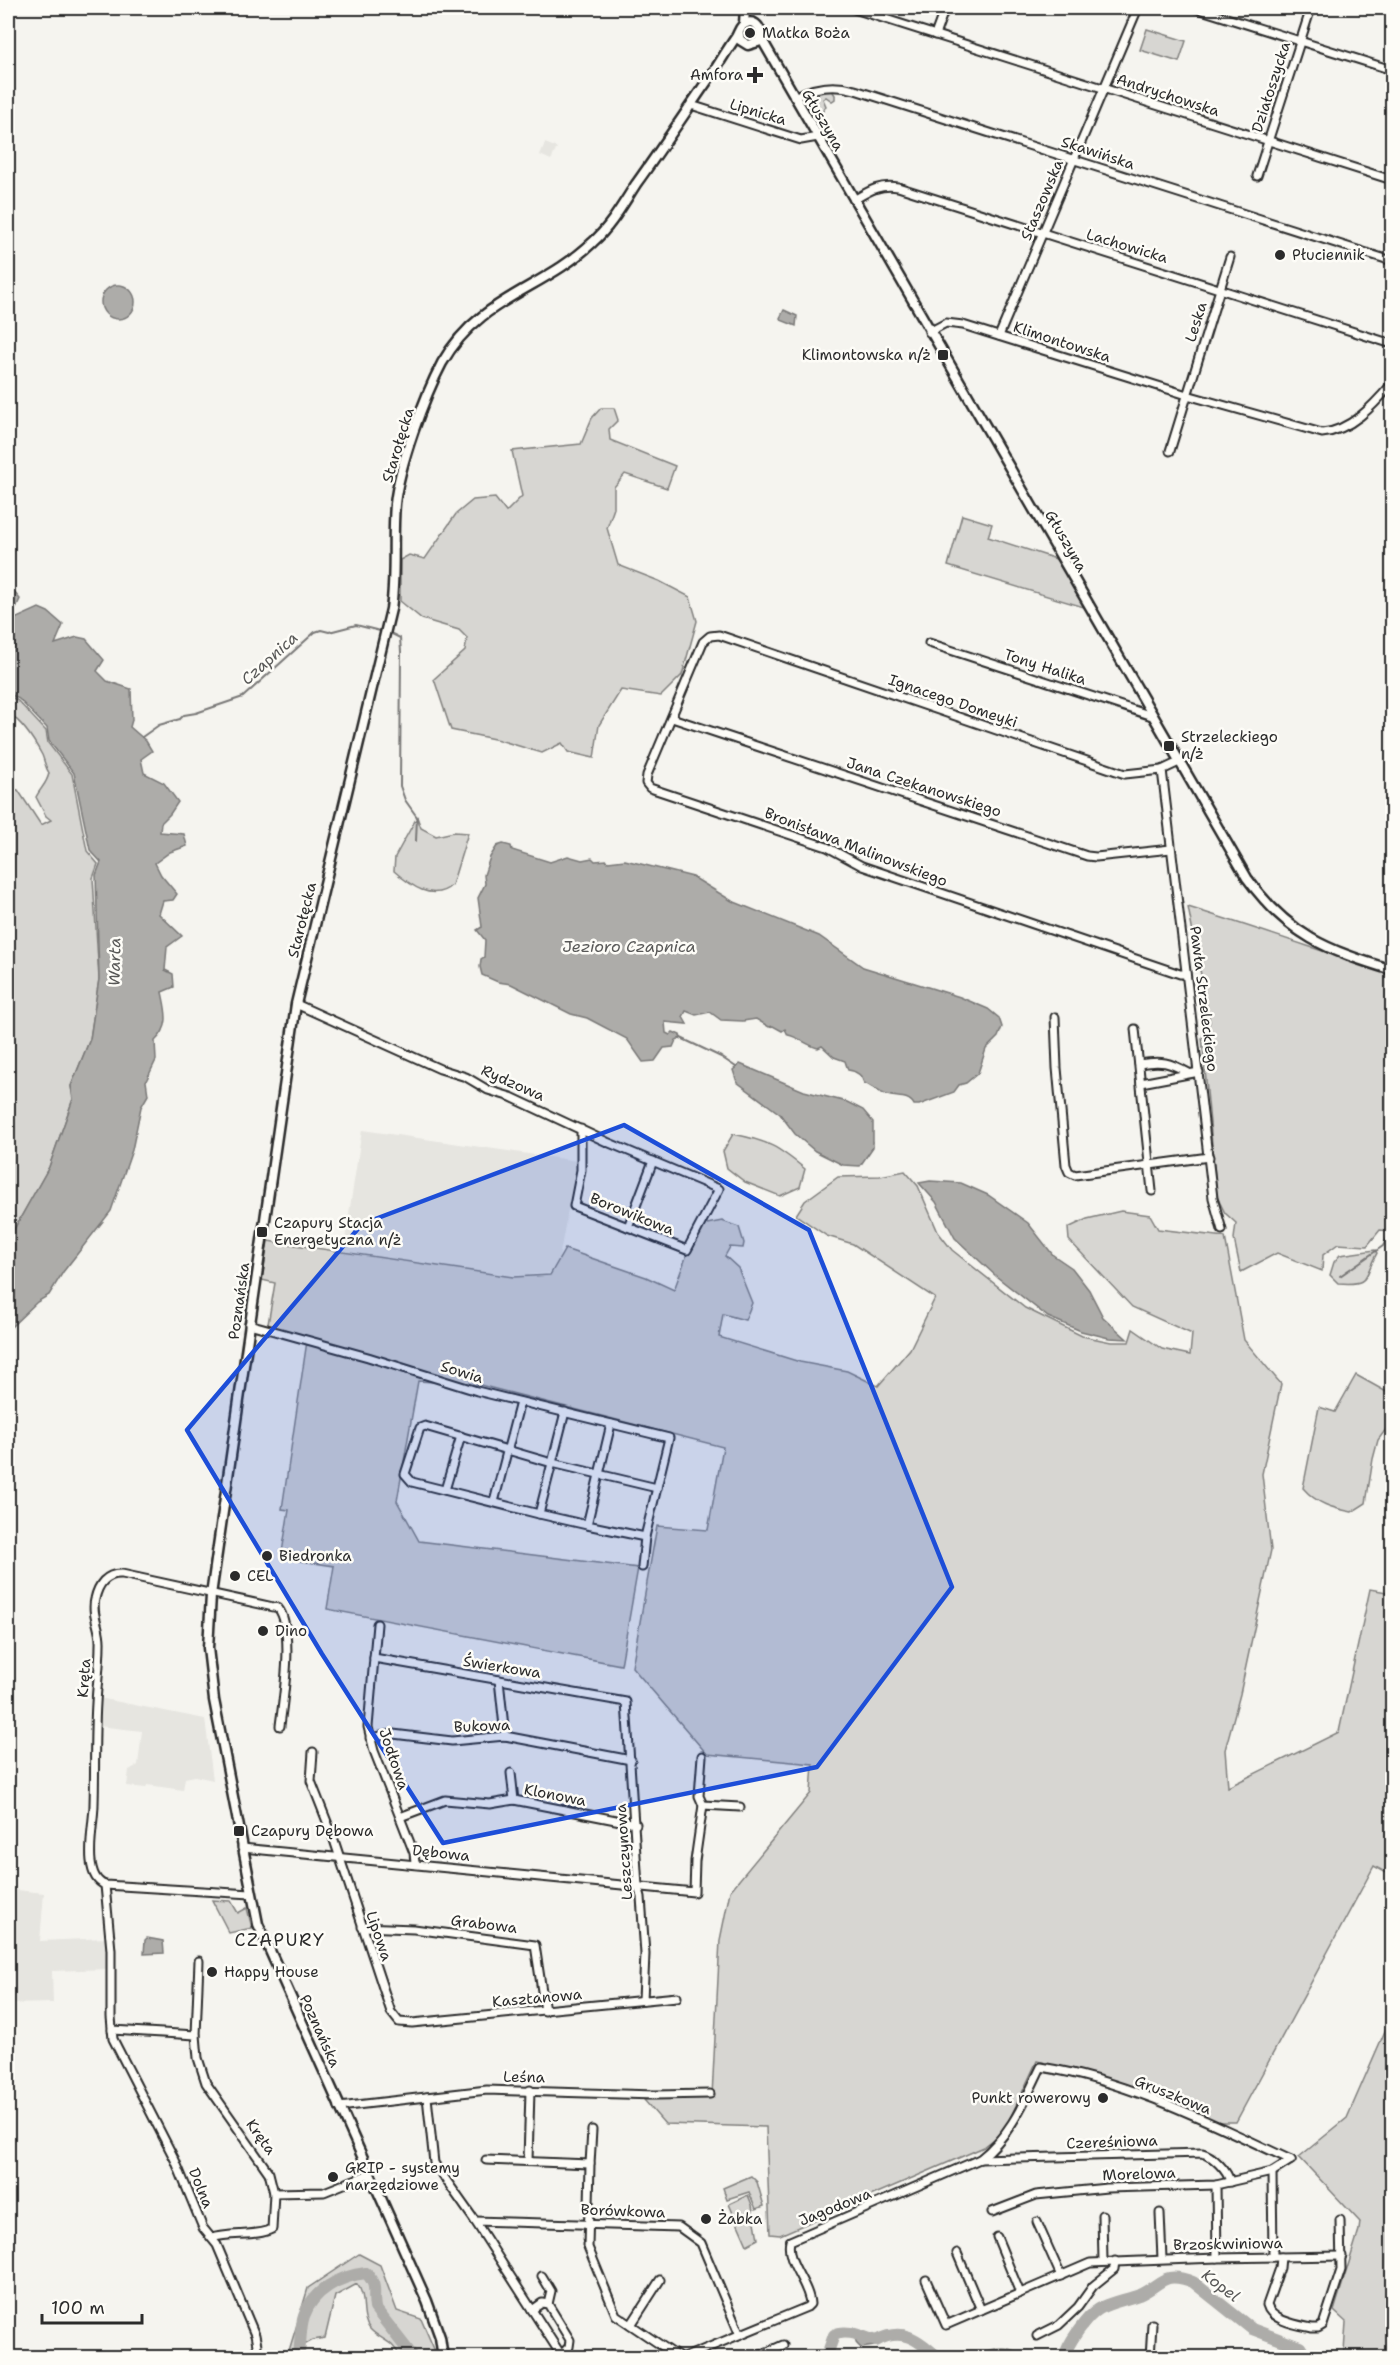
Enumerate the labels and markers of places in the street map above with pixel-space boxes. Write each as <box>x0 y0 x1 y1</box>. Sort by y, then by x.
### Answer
place label: Matka Boża <box>762 23 850 43</box>
marker: Matka Boża <box>743 26 757 40</box>
place label: Amfora <box>690 65 744 85</box>
marker: Amfora <box>748 68 762 82</box>
place label: Płuciennik <box>1292 245 1365 265</box>
marker: Płuciennik <box>1273 248 1287 262</box>
place label: Klimontowska n/ż <box>802 345 931 365</box>
marker: Klimontowska n/ż <box>936 348 950 362</box>
place label: Strzeleckiego n/ż <box>1181 727 1278 764</box>
marker: Strzeleckiego n/ż <box>1162 739 1176 753</box>
place label: Czapury Stacja Energetyczna n/ż <box>274 1213 402 1250</box>
marker: Czapury Stacja Energetyczna n/ż <box>255 1225 269 1239</box>
place label: Biedronka <box>279 1546 352 1566</box>
marker: Biedronka <box>260 1549 274 1563</box>
place label: CEL <box>247 1566 273 1586</box>
marker: CEL <box>228 1569 242 1583</box>
place label: Dino <box>275 1621 307 1641</box>
marker: Dino <box>256 1624 270 1638</box>
place label: Czapury Dębowa <box>251 1821 374 1841</box>
marker: Czapury Dębowa <box>232 1824 246 1838</box>
place label: Happy House <box>224 1962 319 1982</box>
marker: Happy House <box>205 1965 219 1979</box>
place label: Punkt rowerowy <box>972 2088 1091 2108</box>
marker: Punkt rowerowy <box>1096 2091 1110 2105</box>
place label: GRIP - systemy narzędziowe <box>345 2158 460 2195</box>
marker: GRIP - systemy narzędziowe <box>326 2170 340 2184</box>
place label: Żabka <box>718 2209 763 2229</box>
marker: Żabka <box>699 2212 713 2226</box>

